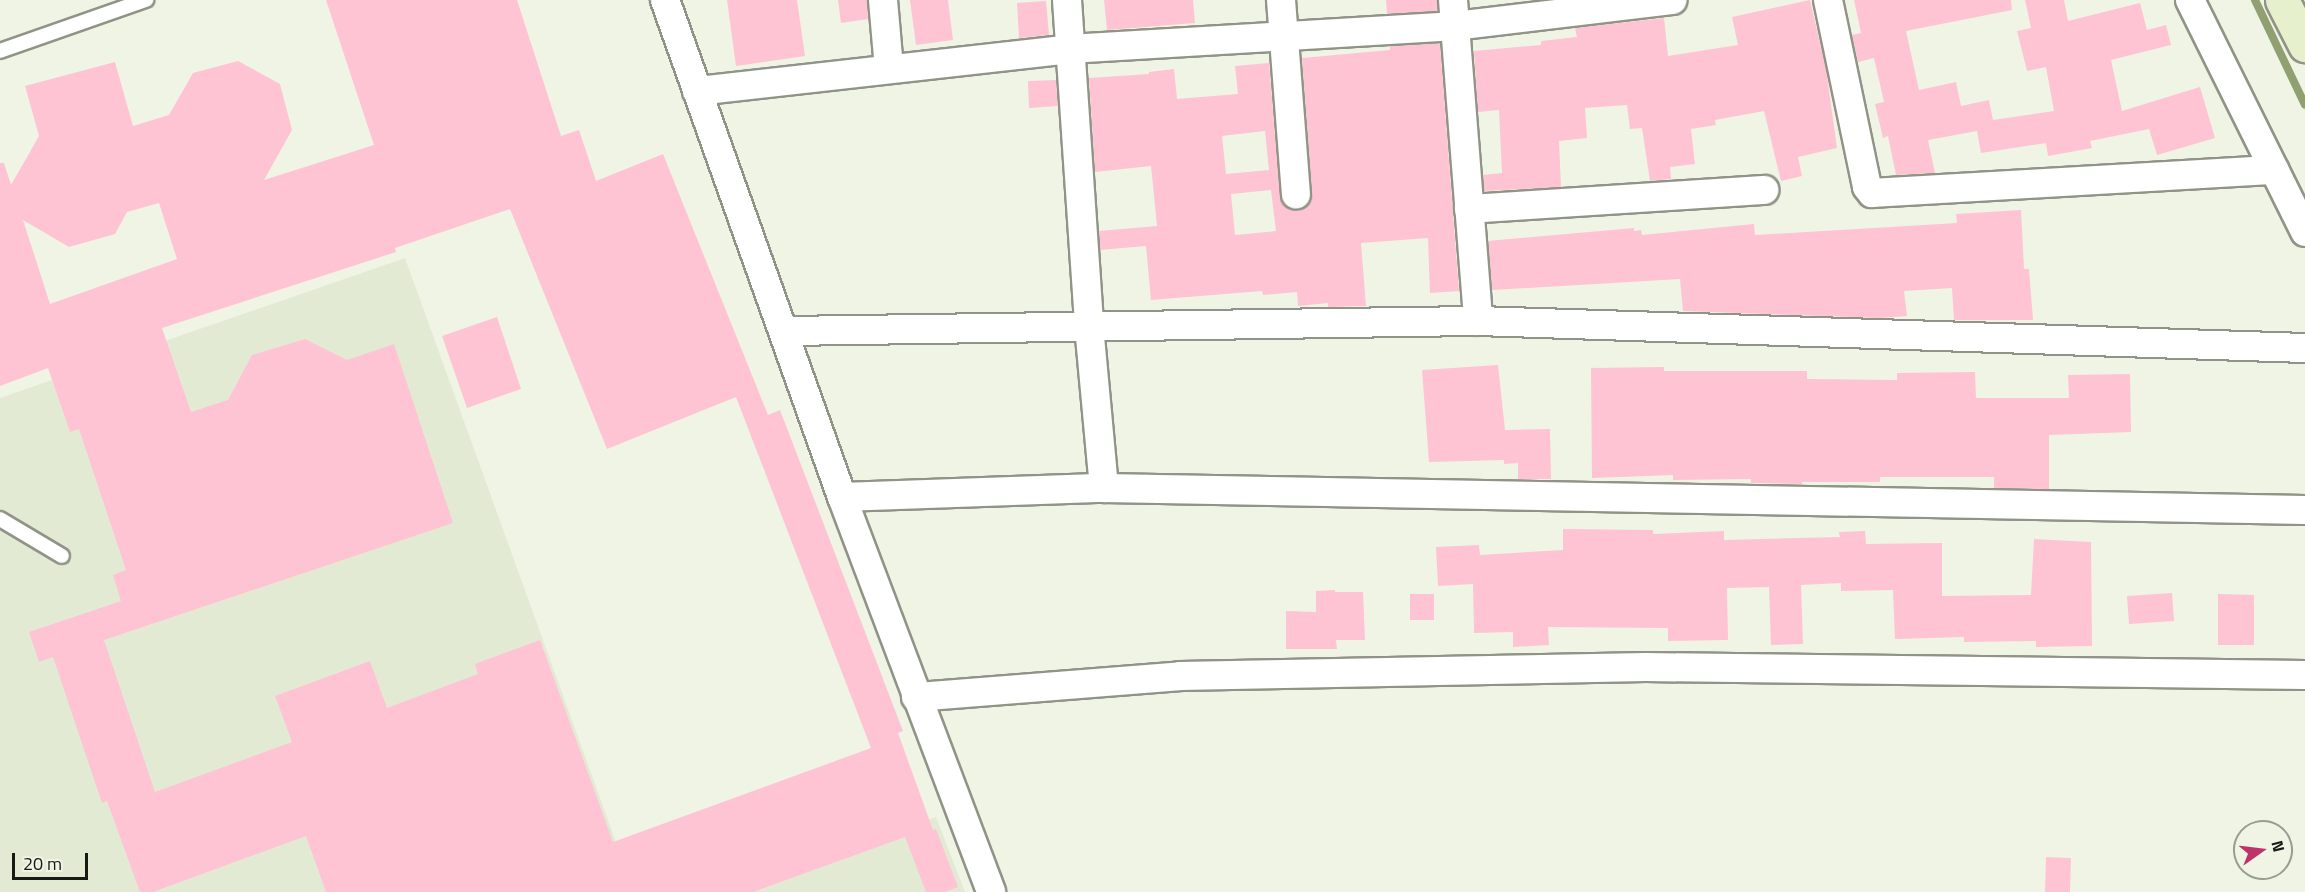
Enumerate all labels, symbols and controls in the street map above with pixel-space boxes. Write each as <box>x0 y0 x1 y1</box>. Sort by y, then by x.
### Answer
north arrow <box>2233 820 2293 880</box>
text: N <box>2266 838 2292 854</box>
scale bar <box>15 841 92 879</box>
text: 20 m <box>23 850 62 877</box>

